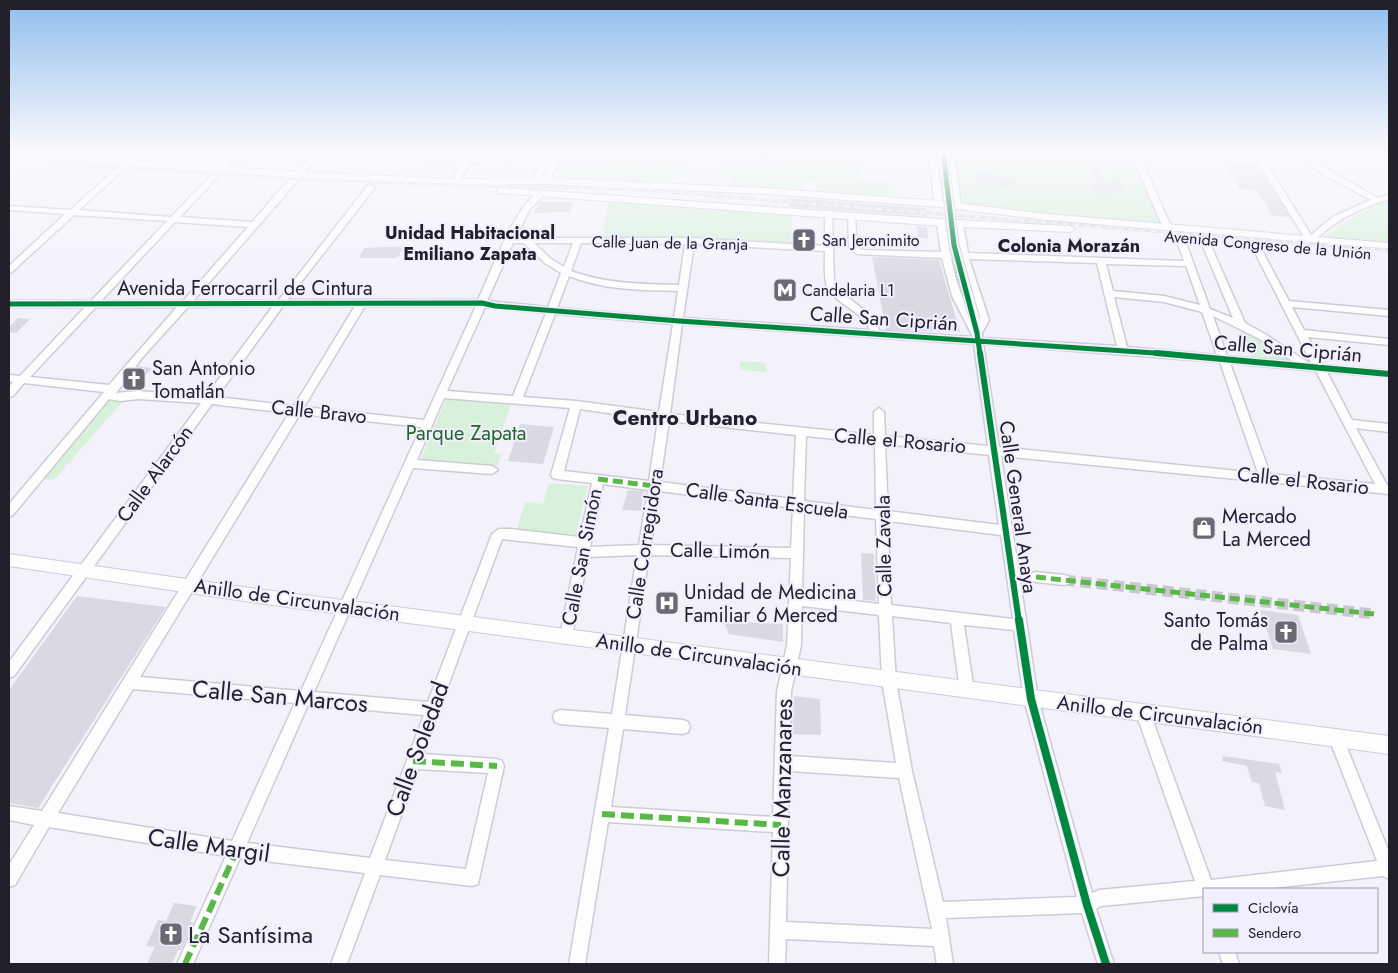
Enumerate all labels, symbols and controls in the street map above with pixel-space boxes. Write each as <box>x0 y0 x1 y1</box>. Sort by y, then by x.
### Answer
district label: Unidad Habitacional Emiliano Zapata <box>385 220 555 267</box>
street label: Avenida Congreso de la Unión <box>1164 224 1372 266</box>
church icon: San Jeronimito <box>791 227 817 253</box>
place label: San Jeronimito <box>822 229 920 252</box>
street label: Calle Juan de la Granja <box>592 230 748 256</box>
district label: Colonia Morazán <box>998 233 1140 259</box>
street label: Avenida Ferrocarril de Cintura <box>117 274 373 303</box>
metro station icon: Candelaria L1 <box>772 277 798 303</box>
place label: Candelaria L1 <box>802 279 894 302</box>
street label: Calle San Ciprián <box>809 299 959 339</box>
street label: Calle San Ciprián <box>1213 328 1363 370</box>
place label: San Antonio Tomatlán <box>152 354 255 406</box>
church icon: San Antonio Tomatlán <box>121 366 147 392</box>
street label: Calle Bravo <box>270 393 368 431</box>
district label: Centro Urbano <box>613 403 757 433</box>
street label: Calle Alarcón <box>110 419 200 529</box>
park label: Parque Zapata <box>406 419 526 448</box>
street label: Calle General Anaya <box>992 419 1044 595</box>
street label: Calle el Rosario <box>833 421 967 461</box>
street label: Calle el Rosario <box>1236 460 1370 502</box>
street label: Calle Corregidora <box>619 466 671 622</box>
street label: Calle Santa Escuela <box>684 475 850 527</box>
street label: Calle San Simón <box>554 486 610 628</box>
street label: Calle Zavala <box>869 495 899 597</box>
place label: Mercado La Merced <box>1222 502 1311 554</box>
shop icon: Mercado La Merced <box>1191 515 1217 541</box>
street label: Calle Limón <box>670 536 770 566</box>
street label: Anillo de Circunvalación <box>192 571 402 629</box>
place label: Unidad de Medicina Familiar 6 Merced <box>684 578 856 630</box>
hospital icon: Unidad de Medicina Familiar 6 Merced <box>654 590 680 616</box>
place label: Santo Tomás de Palma <box>1164 606 1268 658</box>
church icon: Santo Tomás de Palma <box>1273 619 1299 645</box>
street label: Anillo de Circunvalación <box>594 626 804 684</box>
street label: Calle San Marcos <box>191 671 369 721</box>
street label: Calle Soledad <box>376 676 458 822</box>
street label: Anillo de Circunvalación <box>1055 688 1265 742</box>
street label: Calle Manzanares <box>763 698 801 878</box>
street label: Calle Margil <box>146 819 272 871</box>
legend <box>1203 888 1378 953</box>
text: Ciclovía <box>1248 897 1298 919</box>
place label: La Santísima <box>188 917 313 952</box>
church icon: La Santísima <box>158 921 184 947</box>
text: Sendero <box>1248 922 1301 944</box>

